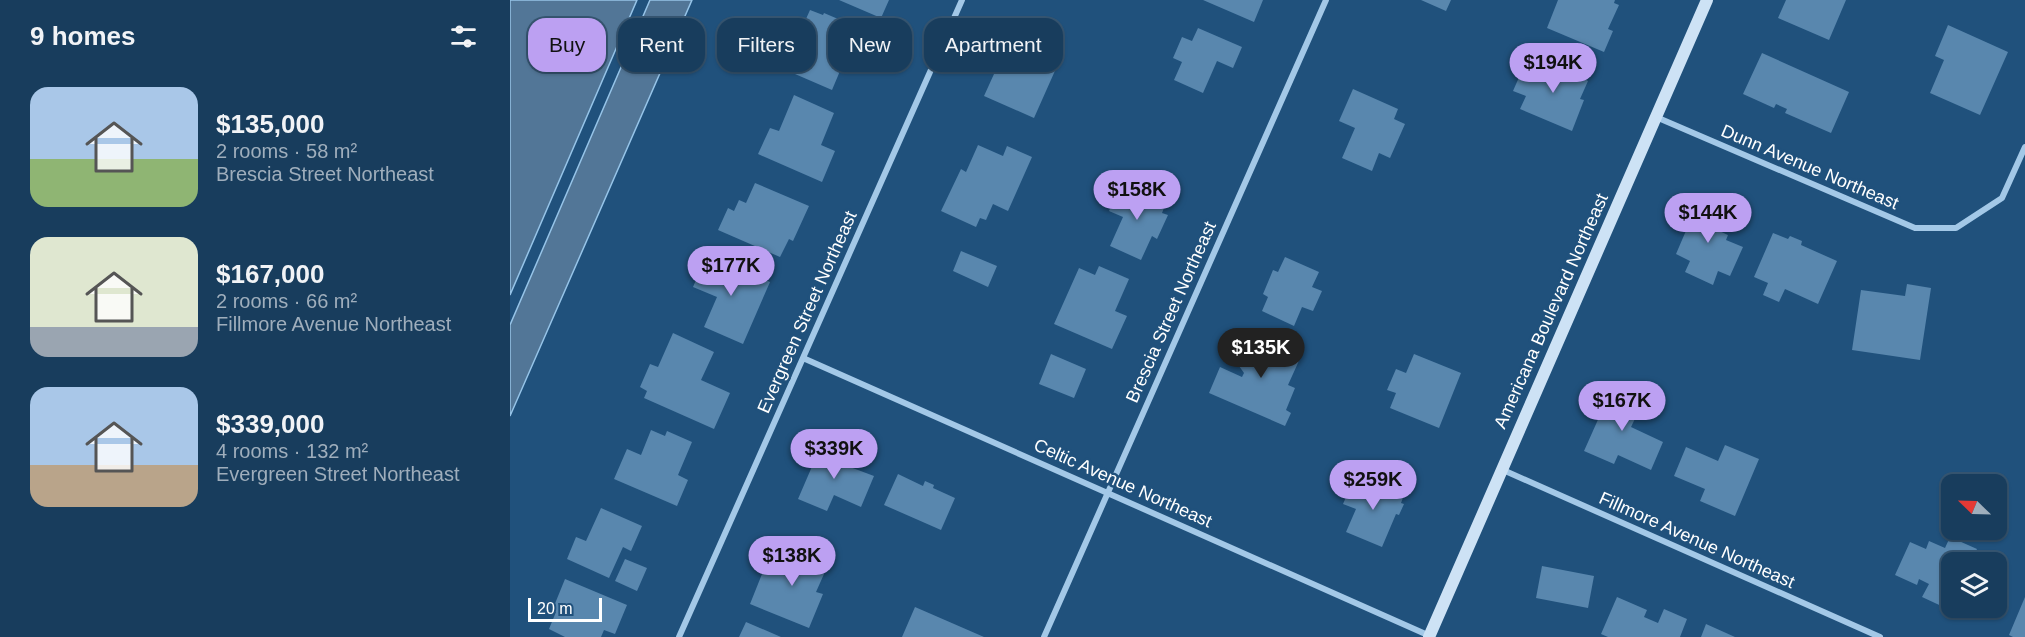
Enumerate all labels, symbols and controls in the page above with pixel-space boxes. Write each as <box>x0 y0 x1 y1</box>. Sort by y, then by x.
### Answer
chip: Buy <box>528 18 606 72</box>
chip: Rent <box>618 18 705 72</box>
chip: Filters <box>717 18 816 72</box>
chip: New <box>828 18 912 72</box>
chip: Apartment <box>924 18 1063 72</box>
icon: filters <box>447 20 480 53</box>
text: 9 homes <box>30 21 136 51</box>
pin: $194K <box>1511 43 1595 94</box>
text: $194K <box>1524 51 1582 73</box>
text: $135,000 <box>216 109 324 139</box>
icon: home <box>78 111 150 183</box>
street label: Dunn Avenue Northeast <box>1718 121 1902 213</box>
text: 2 rooms · 58 m² <box>216 140 357 162</box>
text: Brescia Street Northeast <box>216 163 434 185</box>
pin: $158K <box>1095 170 1179 221</box>
text: $158K <box>1108 178 1166 200</box>
street label: Americana Boulevard Northeast <box>1490 190 1612 432</box>
pin: $144K <box>1666 193 1750 244</box>
text: $144K <box>1679 201 1737 223</box>
street label: Evergreen Street Northeast <box>753 208 861 416</box>
street label: Brescia Street Northeast <box>1122 218 1220 406</box>
pin: $177K <box>689 246 773 297</box>
text: $177K <box>702 254 760 276</box>
text: $167,000 <box>216 259 324 289</box>
icon: home <box>78 261 150 333</box>
text: 2 rooms · 66 m² <box>216 290 357 312</box>
text: Fillmore Avenue Northeast <box>216 313 451 335</box>
pin: $135K <box>1219 328 1303 379</box>
text: $135K <box>1232 336 1290 358</box>
pin: $167K <box>1580 381 1664 432</box>
text: $167K <box>1593 389 1651 411</box>
text: $339,000 <box>216 409 324 439</box>
icon: home <box>78 411 150 483</box>
pin: $339K <box>792 429 876 480</box>
street label: Celtic Avenue Northeast <box>1031 435 1215 531</box>
text: $339K <box>805 437 863 459</box>
text: 4 rooms · 132 m² <box>216 440 368 462</box>
pin: $259K <box>1331 460 1415 511</box>
text: Evergreen Street Northeast <box>216 463 459 485</box>
text: $259K <box>1344 468 1402 490</box>
north arrow <box>1941 474 2007 540</box>
map controls <box>1941 474 2007 618</box>
street label: Fillmore Avenue Northeast <box>1596 488 1798 592</box>
pin: $138K <box>750 536 834 587</box>
text: $138K <box>763 544 821 566</box>
button: layers <box>1941 552 2007 618</box>
scale bar <box>528 595 602 622</box>
text: 20 m <box>537 600 573 617</box>

